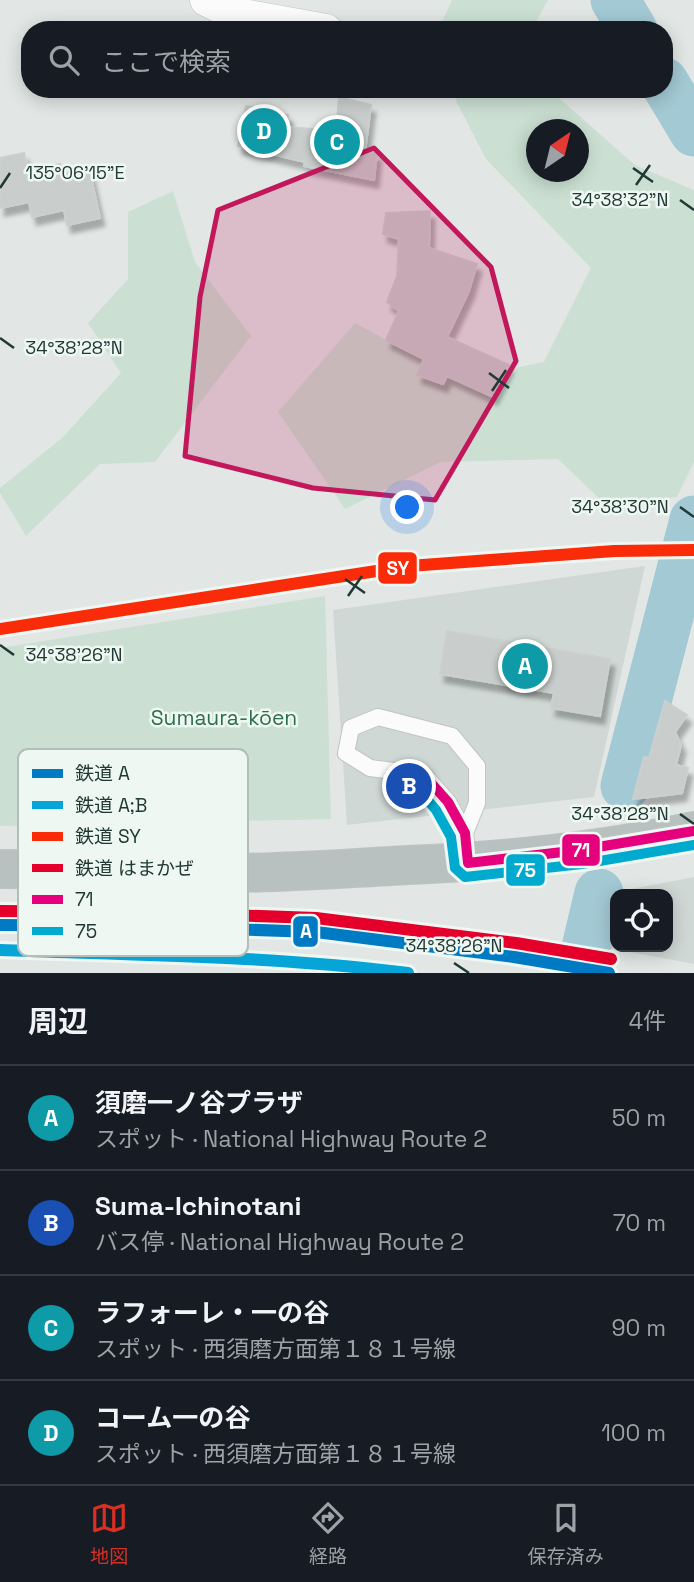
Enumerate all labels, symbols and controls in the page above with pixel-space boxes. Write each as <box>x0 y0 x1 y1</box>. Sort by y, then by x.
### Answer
search box <box>21 21 673 98</box>
icon: search <box>45 41 83 79</box>
text: ここで検索 <box>101 45 231 79</box>
pin: D <box>241 105 287 157</box>
pin: C <box>314 116 360 168</box>
north arrow <box>526 119 589 182</box>
text: 135°06'15"E <box>25 161 125 184</box>
text: 34°38'32"N <box>572 188 668 211</box>
text: 34°38'28"N <box>25 336 123 359</box>
your location <box>390 490 424 524</box>
text: 34°38'30"N <box>571 495 669 518</box>
line badge: SY <box>377 551 418 585</box>
text: SY <box>387 556 410 581</box>
pin: A <box>502 640 548 692</box>
text: 34°38'26"N <box>25 643 123 666</box>
park label: Sumaura-kōen <box>151 704 297 731</box>
legend <box>18 749 248 956</box>
pin: B <box>386 760 432 812</box>
text: 鉄道 A <box>75 761 130 786</box>
text: 鉄道 A;B <box>75 793 147 818</box>
text: 34°38'28"N <box>571 802 669 825</box>
text: 鉄道 SY <box>75 824 141 849</box>
line badge: 71 <box>561 833 601 867</box>
text: 71 <box>572 838 590 863</box>
line badge: 75 <box>505 853 546 887</box>
text: 鉄道 はまかぜ <box>75 856 194 881</box>
text: 75 <box>514 858 536 883</box>
text: 71 <box>75 887 93 912</box>
map controls <box>610 889 673 952</box>
button: locate <box>610 889 673 952</box>
line badge: A <box>292 915 319 948</box>
text: 75 <box>75 919 97 944</box>
text: A <box>300 919 312 944</box>
text: 34°38'26"N <box>405 934 503 957</box>
text: 周辺 <box>28 1002 88 1041</box>
text: 4件 <box>629 1006 666 1036</box>
text: 須磨一ノ谷プラザ <box>95 1086 303 1120</box>
text: A <box>44 1103 58 1133</box>
text: 50 m <box>612 1103 666 1133</box>
text: スポット · National Highway Route 2 <box>95 1124 487 1154</box>
text: Suma-Ichinotani <box>95 1189 301 1223</box>
text: B <box>43 1208 59 1238</box>
text: 70 m <box>613 1208 666 1238</box>
text: バス停 · National Highway Route 2 <box>95 1227 464 1257</box>
text: ラフォーレ・一の谷 <box>95 1296 329 1330</box>
text: C <box>44 1313 58 1343</box>
text: 90 m <box>611 1313 666 1343</box>
text: スポット · 西須磨方面第１８１号線 <box>95 1334 456 1364</box>
text: コーム一の谷 <box>95 1401 250 1435</box>
text: D <box>43 1418 59 1448</box>
text: 100 m <box>601 1418 666 1448</box>
text: スポット · 西須磨方面第１８１号線 <box>95 1439 456 1469</box>
tab: 地図 <box>90 1499 128 1569</box>
tab: 経路 <box>309 1499 347 1569</box>
tab: 保存済み <box>528 1499 604 1569</box>

